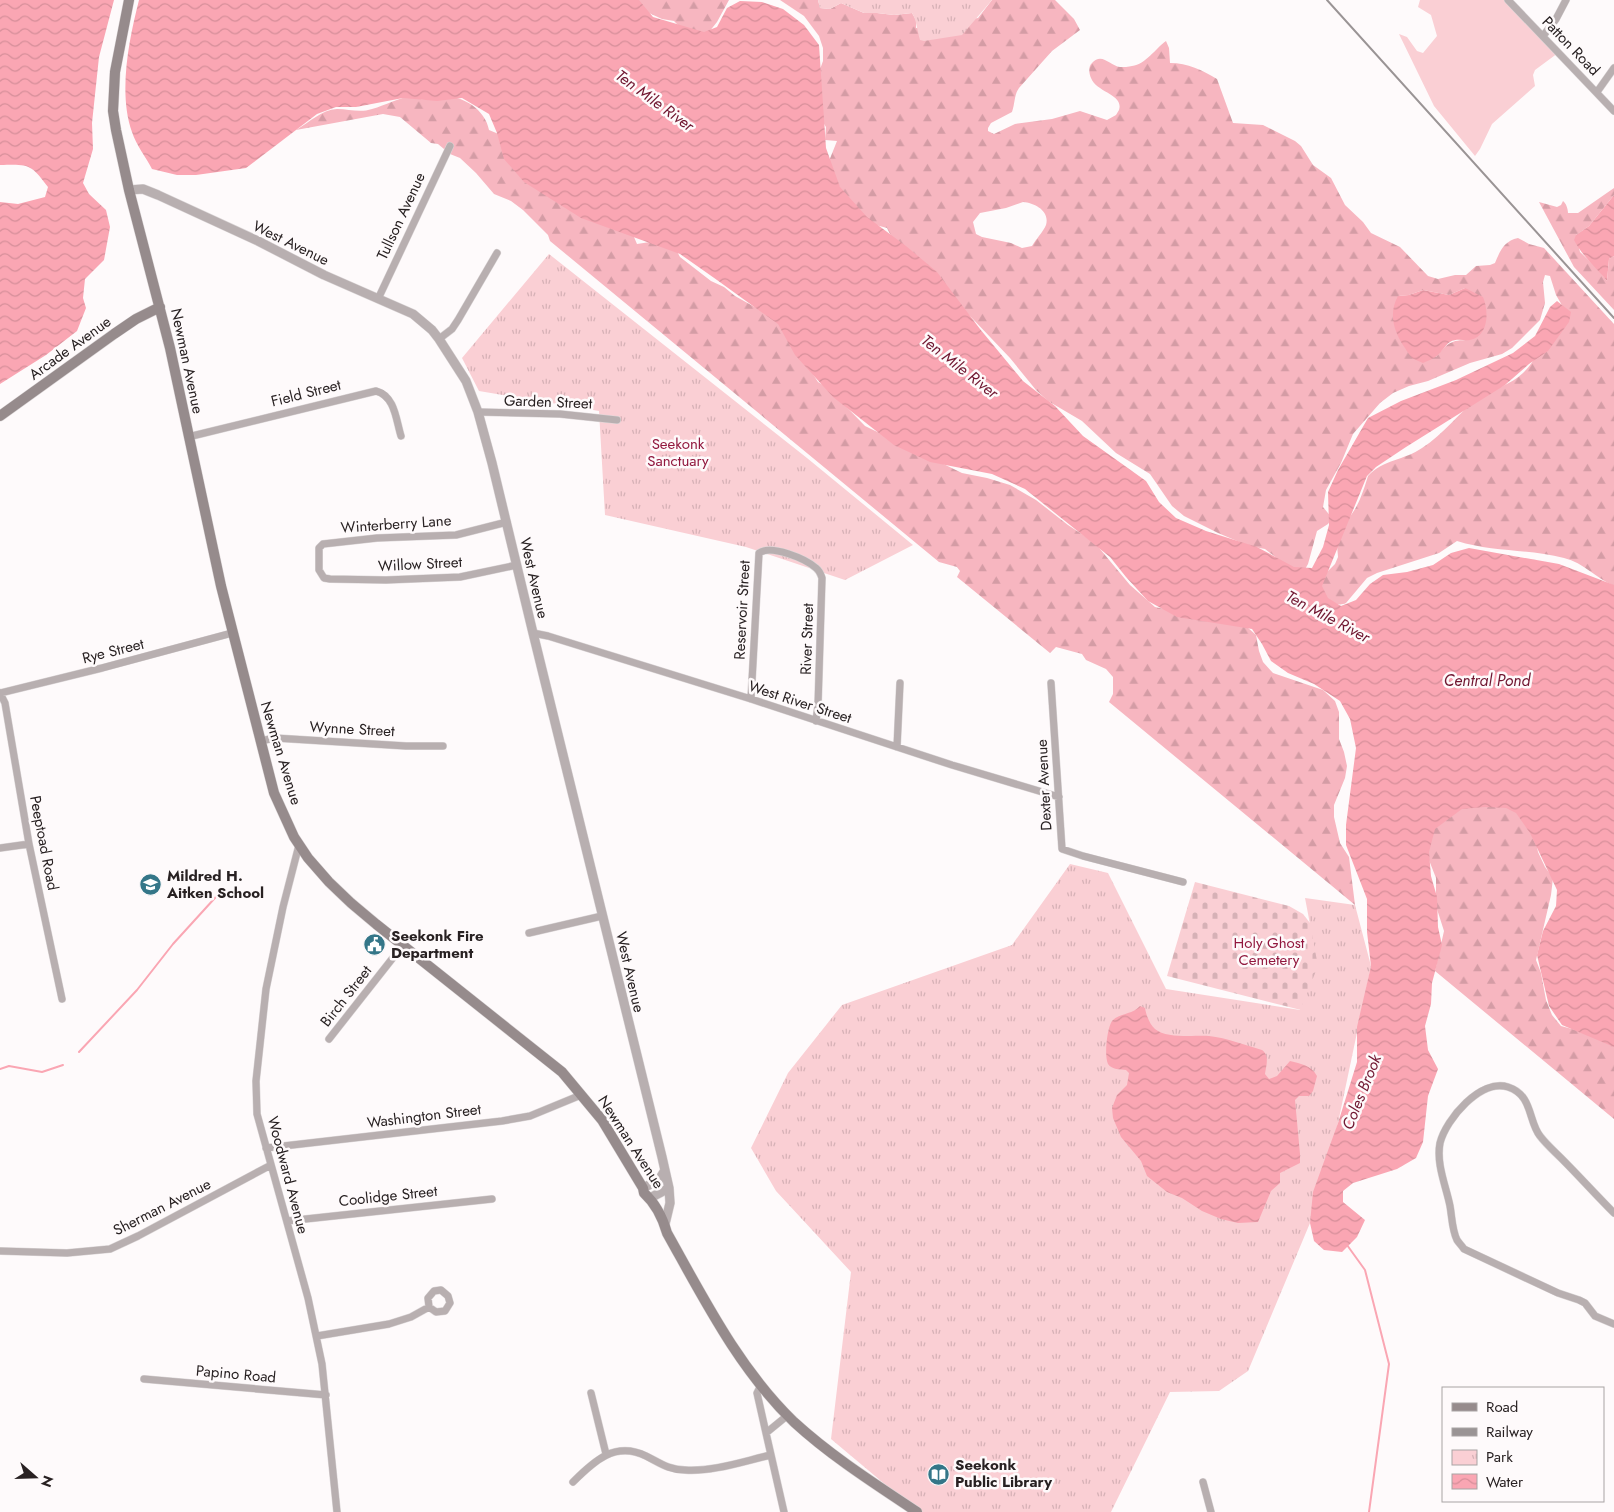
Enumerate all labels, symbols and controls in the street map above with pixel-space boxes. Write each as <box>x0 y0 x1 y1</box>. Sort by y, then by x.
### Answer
street label: Patton Road <box>1537 11 1605 81</box>
water label: Ten Mile River <box>611 64 700 138</box>
street label: Tullson Avenue <box>371 169 431 263</box>
street label: West Avenue <box>249 215 333 271</box>
street label: Newman Avenue <box>165 306 209 416</box>
street label: Arcade Avenue <box>24 311 116 385</box>
water label: Ten Mile River <box>916 329 1004 405</box>
street label: Field Street <box>269 374 344 412</box>
street label: Garden Street <box>503 389 593 415</box>
park label: Seekonk Sanctuary <box>647 433 709 472</box>
street label: Winterberry Lane <box>340 509 452 539</box>
street label: West Avenue <box>514 535 554 621</box>
street label: Willow Street <box>377 551 463 577</box>
street label: Reservoir Street <box>728 559 756 660</box>
water label: Ten Mile River <box>1282 585 1375 649</box>
street label: River Street <box>795 602 819 675</box>
street label: Rye Street <box>80 633 147 669</box>
water label: Central Pond <box>1444 669 1531 692</box>
street label: West River Street <box>746 675 855 729</box>
street label: Newman Avenue <box>255 698 307 808</box>
street label: Wynne Street <box>309 716 396 742</box>
street label: Dexter Avenue <box>1031 738 1057 831</box>
street label: Peeptoad Road <box>24 794 64 892</box>
place label: Mildred H. Aitken School <box>166 865 264 904</box>
school or university icon: Mildred H. Aitken School <box>139 873 163 897</box>
place label: Seekonk Fire Department <box>391 925 484 964</box>
street label: West Avenue <box>610 929 650 1015</box>
park label: Holy Ghost Cemetery <box>1234 932 1305 971</box>
public building icon: Seekonk Fire Department <box>363 933 387 957</box>
street label: Birch Street <box>315 960 377 1031</box>
water label: Coles Brook <box>1336 1050 1387 1133</box>
street label: Newman Avenue <box>593 1091 670 1193</box>
street label: Washington Street <box>366 1098 483 1134</box>
street label: Woodward Avenue <box>262 1114 314 1237</box>
street label: Sherman Avenue <box>109 1173 215 1241</box>
street label: Coolidge Street <box>338 1180 439 1212</box>
street label: Papino Road <box>195 1360 277 1388</box>
legend <box>1442 1387 1604 1502</box>
text: Road <box>1486 1396 1518 1418</box>
text: Railway <box>1486 1421 1533 1443</box>
text: Park <box>1486 1446 1513 1468</box>
north arrow <box>10 1452 60 1502</box>
place label: Seekonk Public Library <box>955 1454 1052 1493</box>
library icon: Seekonk Public Library <box>927 1462 951 1486</box>
text: Water <box>1486 1471 1524 1493</box>
text: N <box>36 1473 59 1490</box>

